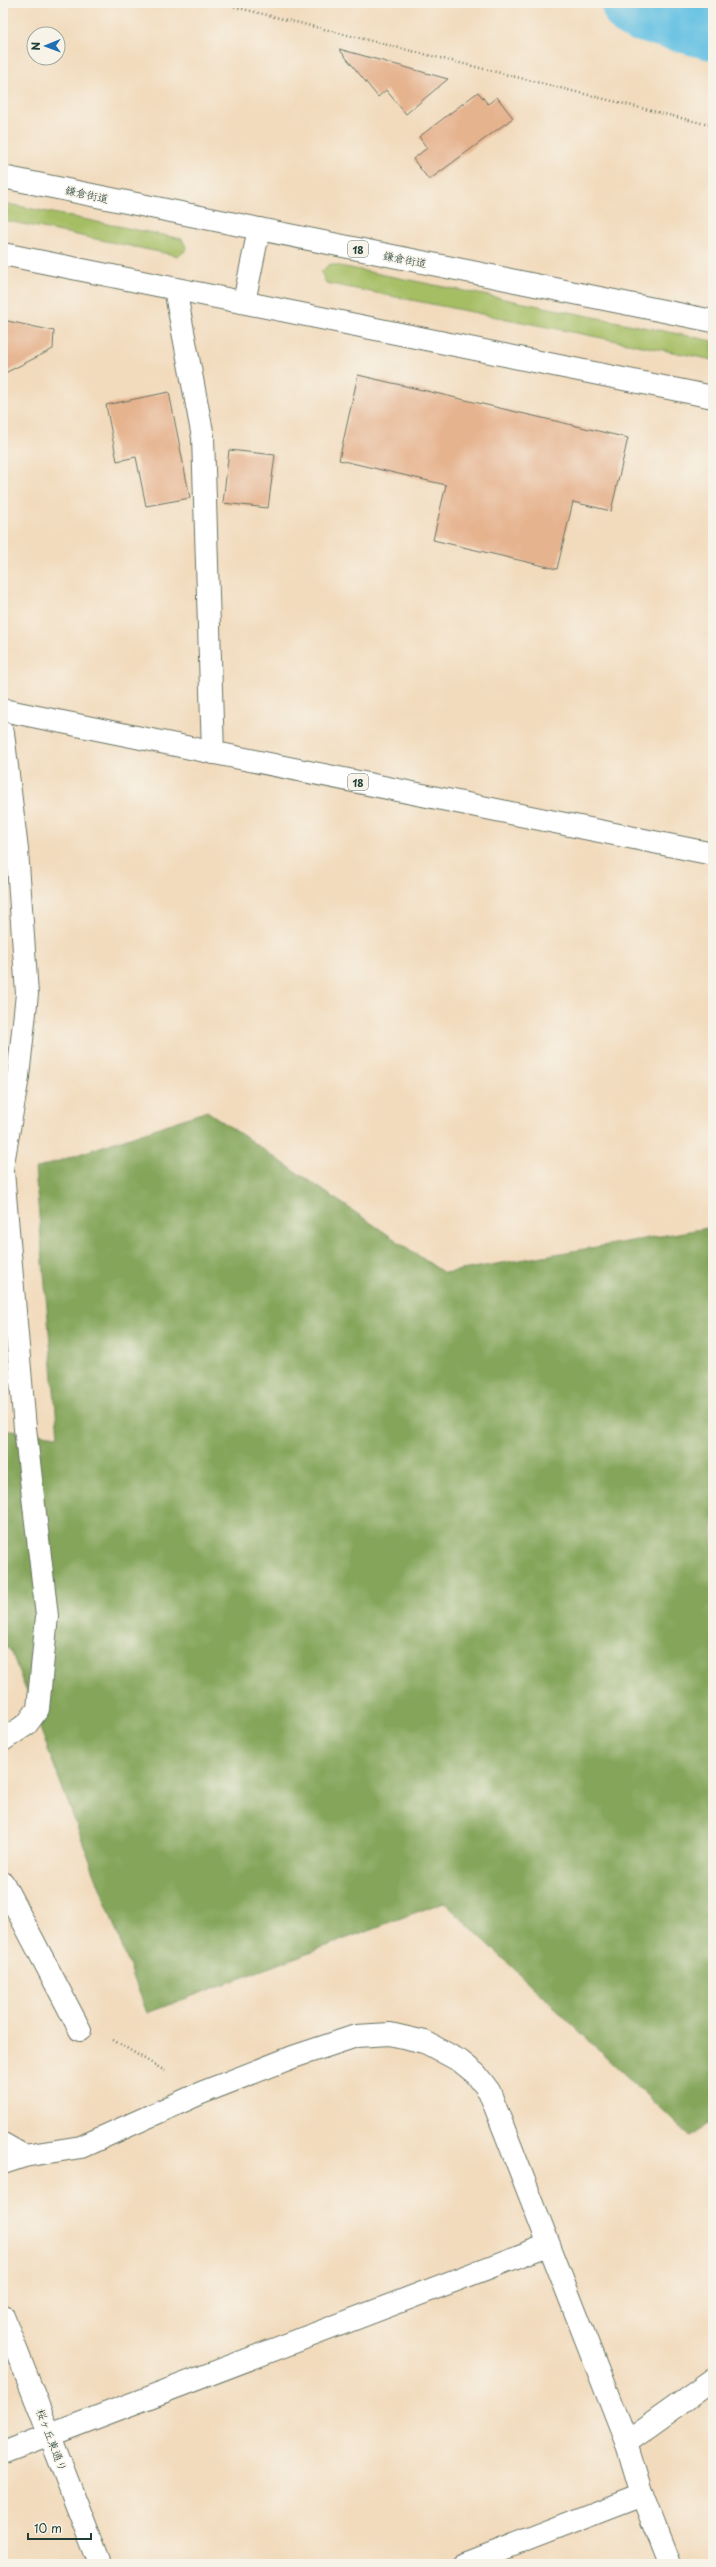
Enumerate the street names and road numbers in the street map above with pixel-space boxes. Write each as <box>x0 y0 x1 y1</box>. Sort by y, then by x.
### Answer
street label: 鎌倉街道 <box>64 181 110 207</box>
road number: 18 <box>348 241 368 257</box>
street label: 鎌倉街道 <box>382 246 428 272</box>
road number: 18 <box>348 774 368 790</box>
street label: 桜ヶ丘東通り <box>32 2406 72 2474</box>

